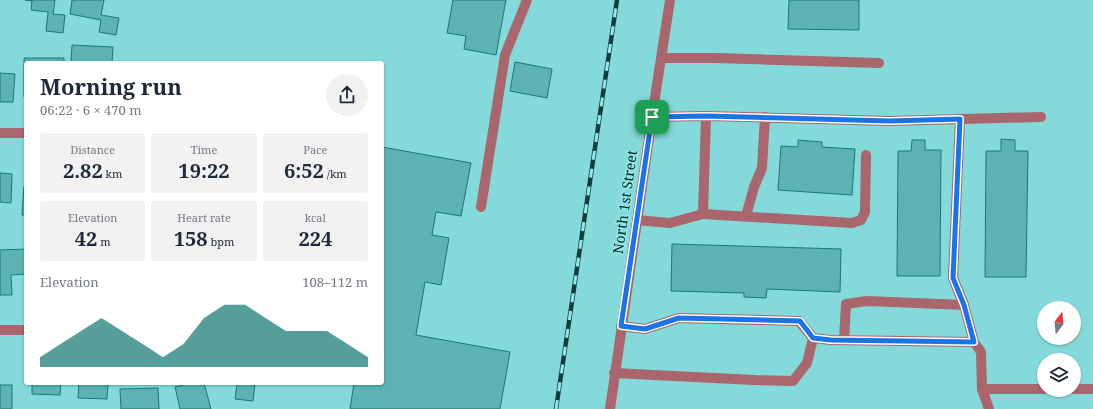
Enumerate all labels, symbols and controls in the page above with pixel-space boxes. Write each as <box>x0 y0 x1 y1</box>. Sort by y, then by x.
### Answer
text: Morning run <box>40 71 182 101</box>
button: share <box>326 74 368 116</box>
pin <box>635 100 669 134</box>
text: 06:22 · 6 × 470 m <box>40 101 142 119</box>
icon: arrive <box>641 106 663 128</box>
text: Distance <box>70 142 115 157</box>
text: Time <box>191 142 217 157</box>
text: Pace <box>303 142 327 157</box>
street label: North 1st Street <box>608 149 641 255</box>
text: 2.82 <box>63 157 103 184</box>
text: 19:22 <box>178 157 230 184</box>
text: 6:52 <box>284 157 324 184</box>
text: km <box>103 166 122 181</box>
text: /km <box>324 166 347 181</box>
text: Elevation <box>68 210 117 225</box>
text: Heart rate <box>177 210 231 225</box>
text: kcal <box>305 210 326 225</box>
text: 42 <box>75 225 97 252</box>
text: 158 <box>174 225 208 252</box>
text: 224 <box>298 225 332 252</box>
text: m <box>97 234 111 249</box>
text: bpm <box>208 234 234 249</box>
text: Elevation <box>40 273 99 291</box>
text: 108–112 m <box>302 273 368 291</box>
north arrow <box>1037 301 1081 345</box>
map controls <box>1037 301 1081 397</box>
button: layers <box>1037 353 1081 397</box>

